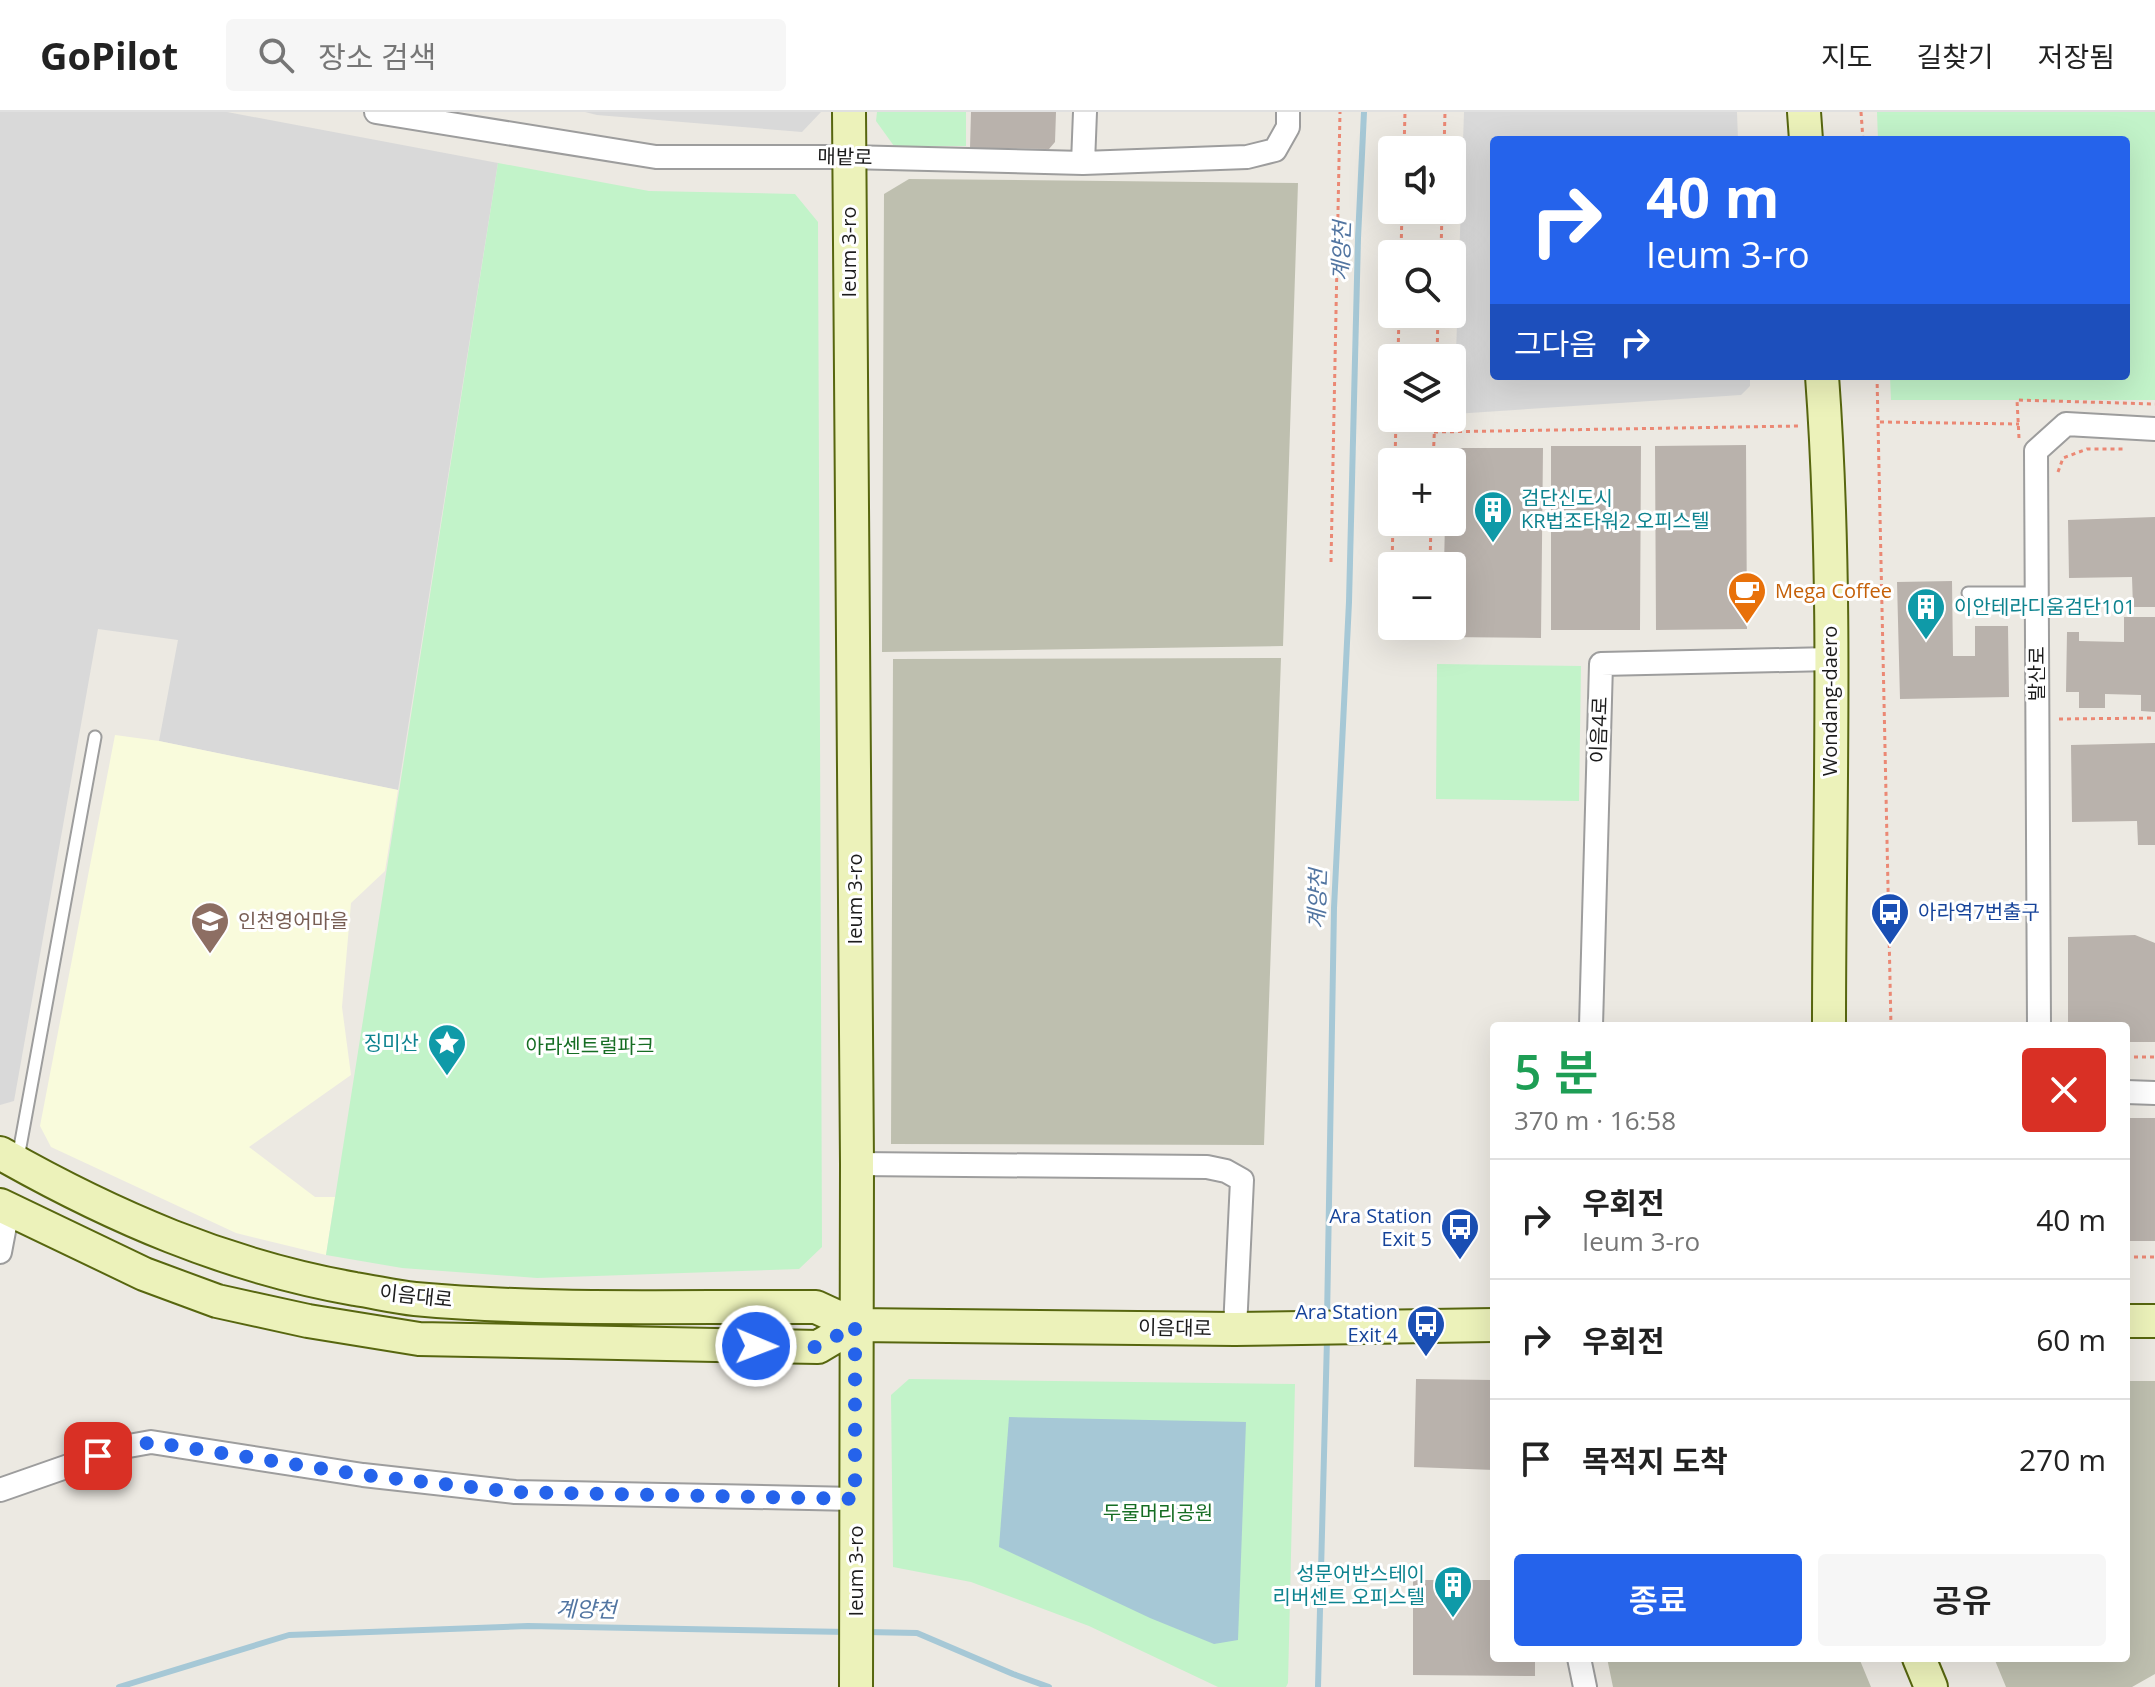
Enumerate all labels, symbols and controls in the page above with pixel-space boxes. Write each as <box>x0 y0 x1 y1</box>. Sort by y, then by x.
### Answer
search box <box>226 19 786 91</box>
text: GoPilot <box>40 29 178 81</box>
icon: search <box>254 33 298 77</box>
text: 장소 검색 <box>318 36 436 77</box>
text: 지도 <box>1821 37 1872 75</box>
text: 길찾기 <box>1916 37 1994 75</box>
text: 저장됨 <box>2038 37 2115 75</box>
map controls <box>1378 136 1466 640</box>
button: sound <box>1378 136 1466 224</box>
street label: 매밭로 <box>817 143 873 170</box>
text: 40 m <box>1646 158 1780 234</box>
icon: right <box>1514 168 1618 272</box>
street label: Ieum 3-ro <box>835 207 862 297</box>
water label: 계양천 <box>1324 217 1356 282</box>
text: Ieum 3-ro <box>1646 230 1810 279</box>
button: search <box>1378 240 1466 328</box>
icon: right <box>1613 320 1657 364</box>
text: 그다음 <box>1514 323 1597 364</box>
button: layers <box>1378 344 1466 432</box>
button: + <box>1378 448 1466 536</box>
place label: 검단신도시 KR법조타워2 오피스텔 <box>1521 484 1709 534</box>
building icon: 검단신도시 KR법조타워2 오피스텔 <box>1472 489 1514 544</box>
button: − <box>1378 552 1466 640</box>
cafe icon: Mega Coffee <box>1726 570 1768 625</box>
place label: Mega Coffee <box>1775 577 1892 604</box>
building icon: 이안테라디움검단101 <box>1905 586 1947 641</box>
place label: 이안테라디움검단101 <box>1954 593 2136 620</box>
street label: Wondang-daero <box>1816 626 1843 776</box>
street label: 발산로 <box>2023 646 2050 702</box>
street label: 이음4로 <box>1584 696 1613 764</box>
street label: Ieum 3-ro <box>841 854 868 944</box>
water label: 계양천 <box>1300 865 1332 930</box>
bus stop icon: 아라역7번출구 <box>1869 891 1911 946</box>
place label: 아라역7번출구 <box>1918 898 2040 925</box>
school or university icon: 인천영어마을 <box>189 900 231 955</box>
place label: 인천영어마을 <box>238 907 348 934</box>
place icon: 징미산 <box>426 1022 468 1077</box>
place label: 징미산 <box>364 1029 419 1056</box>
park label: 아라센트럴파크 <box>526 1032 654 1059</box>
text: 5 분 <box>1514 1039 1598 1104</box>
button: close <box>2022 1048 2106 1132</box>
text: 370 m · 16:58 <box>1514 1102 1676 1138</box>
text: 우회전 <box>1582 1182 1665 1223</box>
icon: right <box>1514 1197 1558 1241</box>
text: 40 m <box>2036 1199 2106 1240</box>
place label: Ara Station Exit 5 <box>1329 1202 1432 1252</box>
bus stop icon: Ara Station Exit 5 <box>1439 1206 1481 1261</box>
text: Ieum 3-ro <box>1582 1223 1700 1259</box>
street label: 이음대로 <box>378 1278 454 1313</box>
place label: Ara Station Exit 4 <box>1295 1298 1399 1348</box>
bus stop icon: Ara Station Exit 4 <box>1405 1303 1447 1358</box>
position arrow <box>714 1304 798 1388</box>
street label: 이음대로 <box>1138 1313 1212 1342</box>
icon: right <box>1514 1317 1558 1361</box>
text: 60 m <box>2036 1319 2106 1360</box>
text: 우회전 <box>1582 1320 1665 1361</box>
pin <box>64 1422 132 1490</box>
icon: arrive <box>76 1434 120 1478</box>
icon: arrive <box>1514 1437 1558 1481</box>
text: 270 m <box>2019 1439 2106 1480</box>
text: 목적지 도착 <box>1582 1440 1728 1481</box>
park label: 두물머리공원 <box>1103 1499 1213 1526</box>
street label: Ieum 3-ro <box>842 1526 869 1616</box>
button: 종료 <box>1514 1554 1802 1646</box>
button: 공유 <box>1818 1554 2106 1646</box>
place label: 성문어반스테이 리버센트 오피스텔 <box>1273 1560 1425 1610</box>
building icon: 성문어반스테이 리버센트 오피스텔 <box>1432 1564 1474 1619</box>
water label: 계양천 <box>555 1592 619 1624</box>

